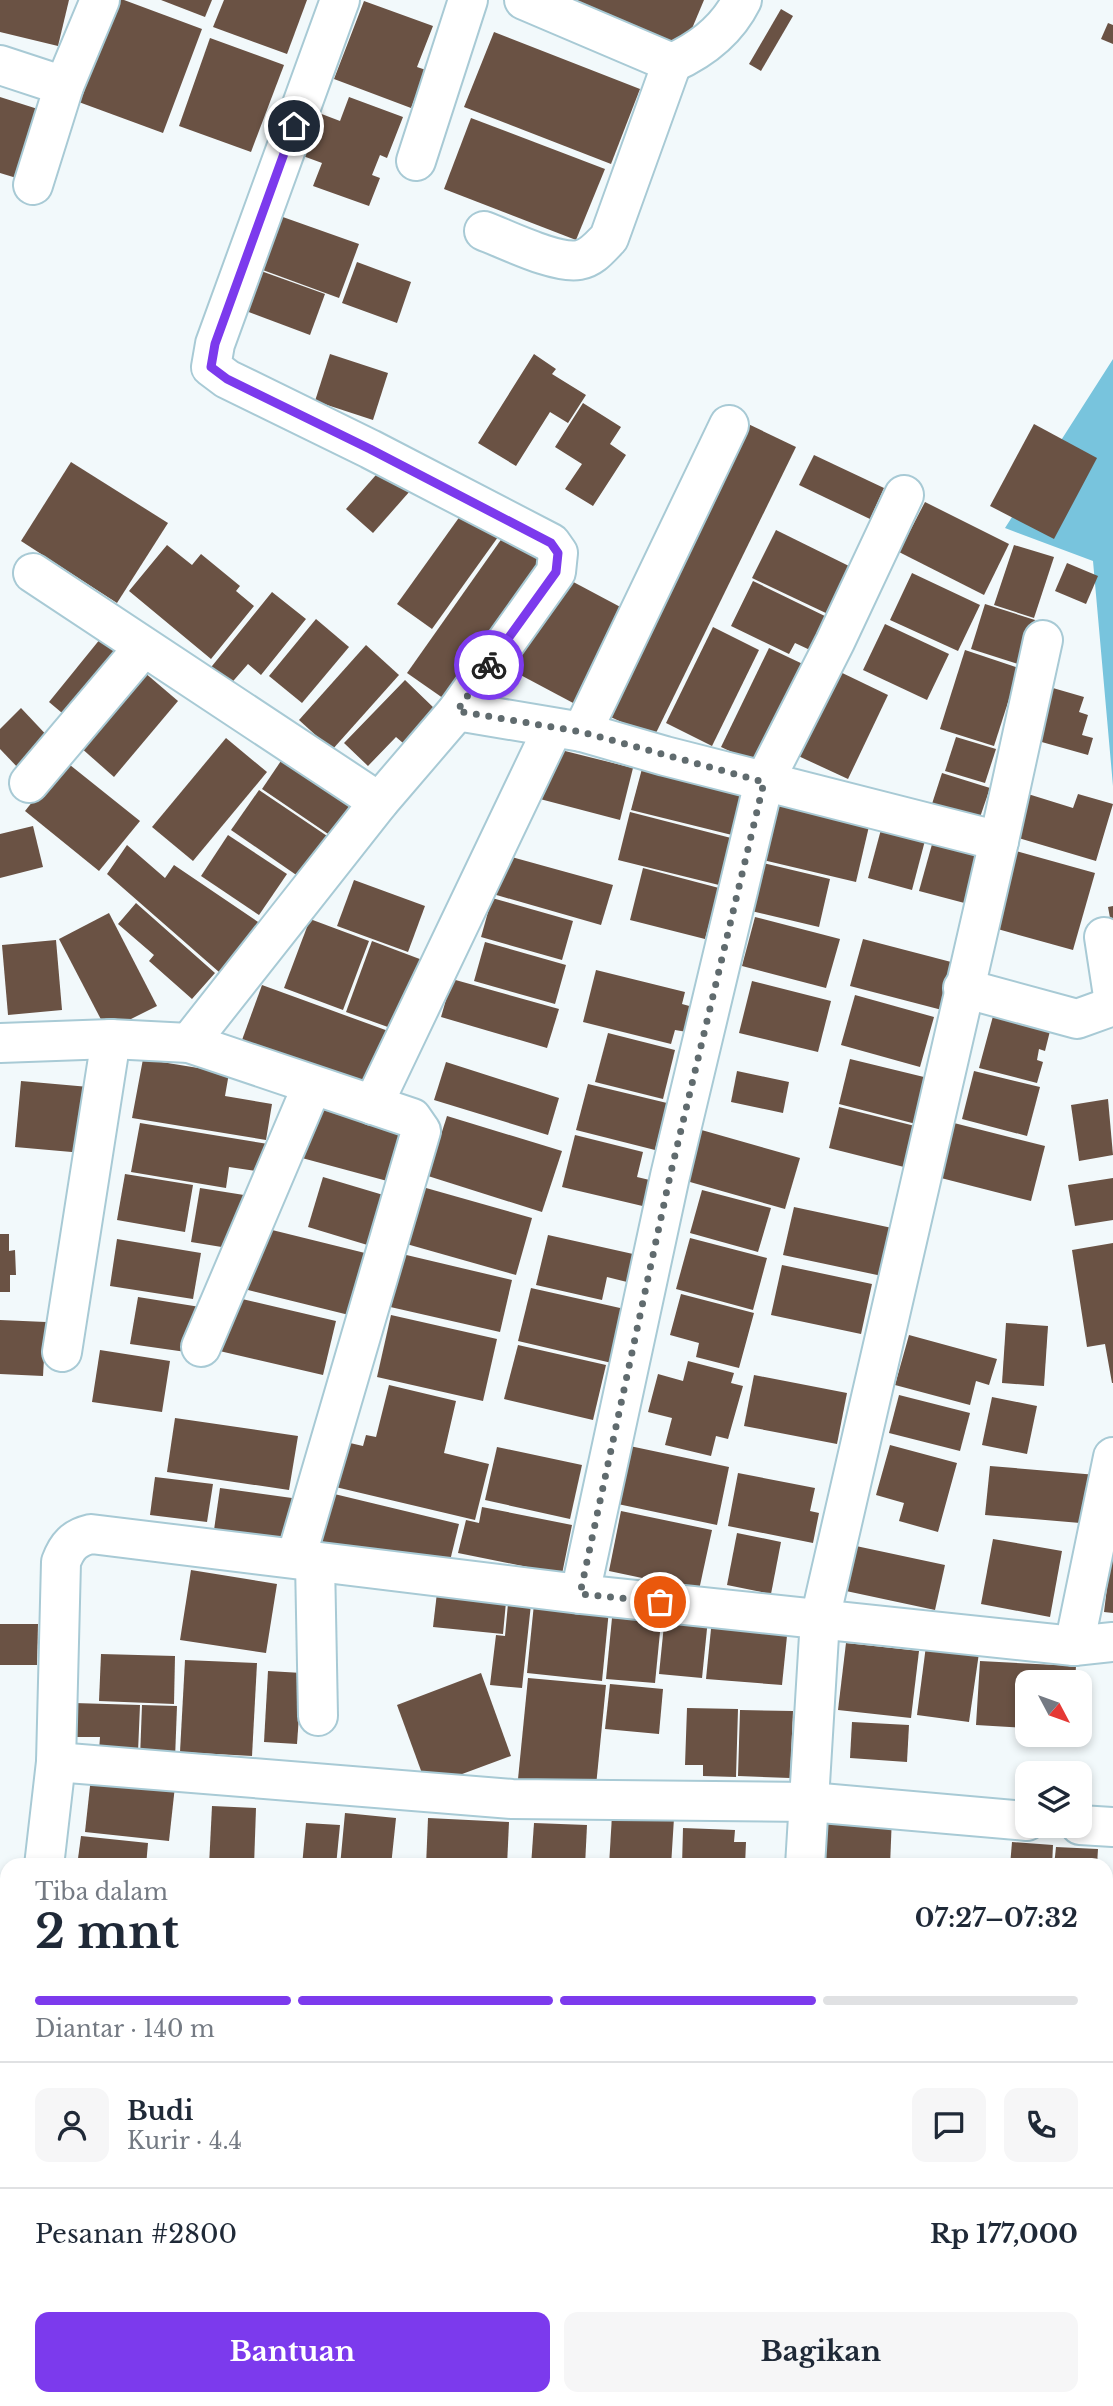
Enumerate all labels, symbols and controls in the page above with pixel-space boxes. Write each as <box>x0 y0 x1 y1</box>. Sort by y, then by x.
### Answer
pin <box>264 96 324 156</box>
icon: home <box>275 107 313 145</box>
courier <box>454 630 524 700</box>
icon: bike <box>470 646 508 684</box>
pin <box>630 1572 690 1632</box>
icon: bag <box>641 1583 679 1621</box>
north arrow <box>1015 1670 1092 1746</box>
map controls <box>1015 1670 1092 1838</box>
button: layers <box>1015 1761 1092 1838</box>
text: Tiba dalam <box>35 1878 168 1906</box>
text: 07:27–07:32 <box>915 1902 1078 1934</box>
text: 2 mnt <box>35 1903 179 1960</box>
text: Diantar · 140 m <box>35 2015 215 2043</box>
button: person <box>35 2088 109 2162</box>
button: chat <box>912 2088 986 2162</box>
button: phone <box>1004 2088 1078 2162</box>
text: Budi <box>127 2095 193 2127</box>
text: Kurir · 4.4 <box>127 2127 242 2155</box>
text: Pesanan #2800 <box>35 2218 237 2250</box>
text: Rp 177,000 <box>930 2218 1078 2250</box>
button: Bantuan <box>35 2312 550 2392</box>
button: Bagikan <box>564 2312 1078 2392</box>

